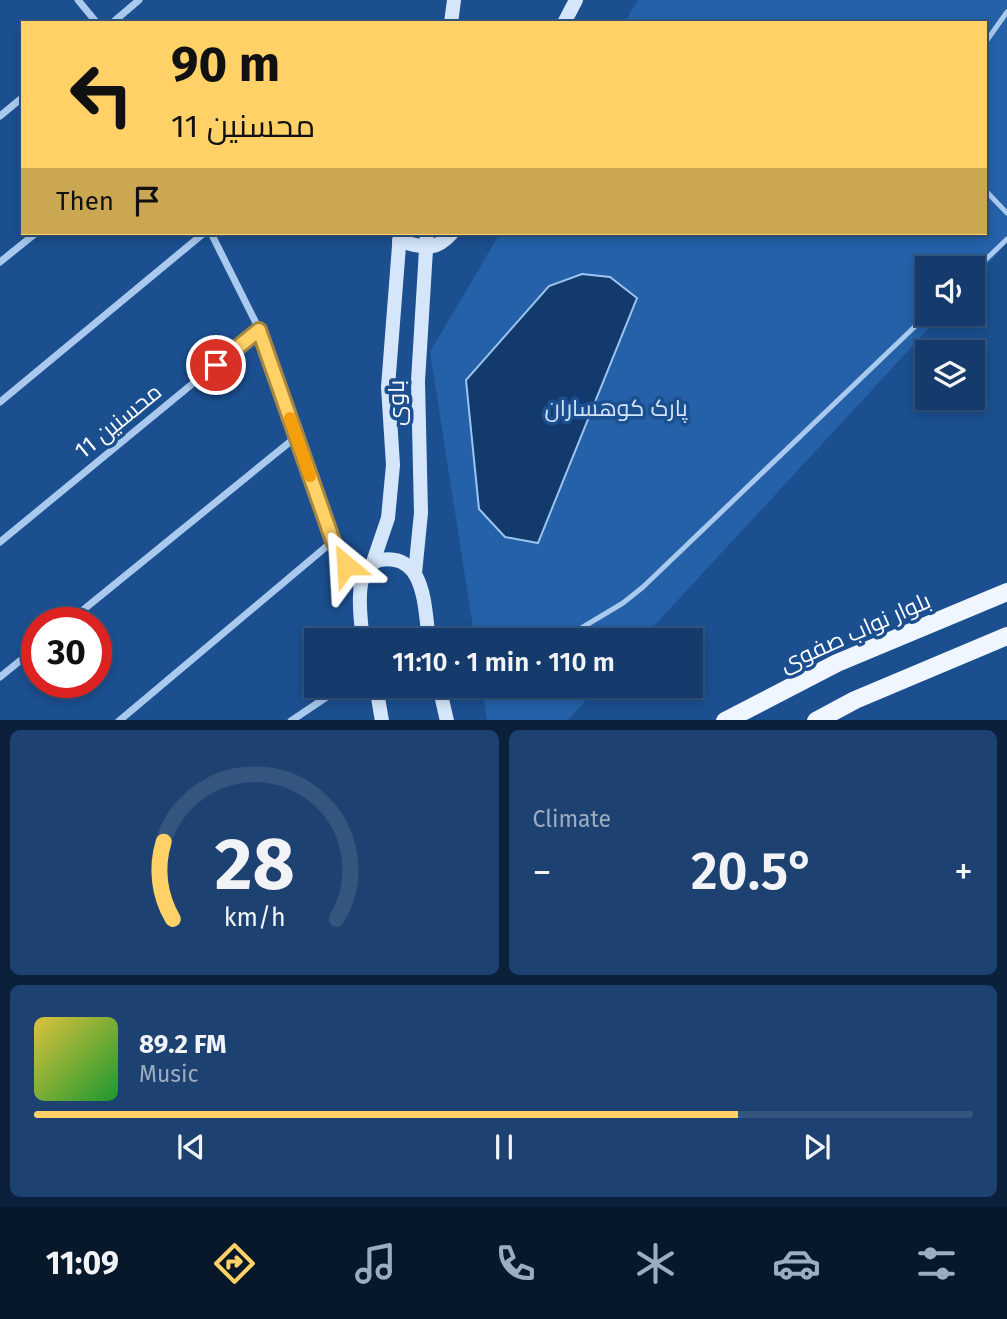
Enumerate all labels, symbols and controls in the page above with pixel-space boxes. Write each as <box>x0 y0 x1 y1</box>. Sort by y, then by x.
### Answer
text: 90 m <box>171 35 280 94</box>
icon: left <box>56 49 147 140</box>
text: محسنین 11 <box>171 107 315 145</box>
icon: arrive <box>128 182 166 220</box>
text: Then <box>56 186 114 217</box>
map controls <box>915 256 985 410</box>
button: sound <box>915 256 985 326</box>
pin <box>186 335 246 395</box>
button: layers <box>915 340 985 410</box>
icon: arrive <box>197 346 235 384</box>
street label: محسنین 11 <box>69 377 167 465</box>
street label: باوی <box>382 380 410 426</box>
park label: پارک کوهساران <box>544 394 688 423</box>
position arrow <box>309 528 383 602</box>
street label: بلوار نواب صفوی <box>775 586 935 678</box>
speed limit sign: 30 <box>21 607 112 698</box>
text: 11:10 · 1 min · 110 m <box>392 647 615 678</box>
text: Climate <box>533 805 611 833</box>
text: 28 <box>214 821 294 908</box>
text: 20.5° <box>691 840 815 903</box>
text: − <box>533 849 552 895</box>
text: + <box>954 849 973 895</box>
text: km/h <box>223 902 285 932</box>
text: 89.2 FM <box>139 1029 227 1060</box>
text: Music <box>139 1060 199 1088</box>
icon: previous <box>172 1128 210 1166</box>
icon: pause <box>485 1128 523 1166</box>
icon: next <box>798 1128 836 1166</box>
icon: directions <box>210 1239 259 1288</box>
icon: music <box>351 1239 400 1288</box>
icon: phone <box>491 1239 540 1288</box>
icon: climate <box>631 1239 680 1288</box>
icon: car <box>772 1239 821 1288</box>
icon: filters <box>912 1239 961 1288</box>
text: 11:09 <box>46 1244 119 1282</box>

